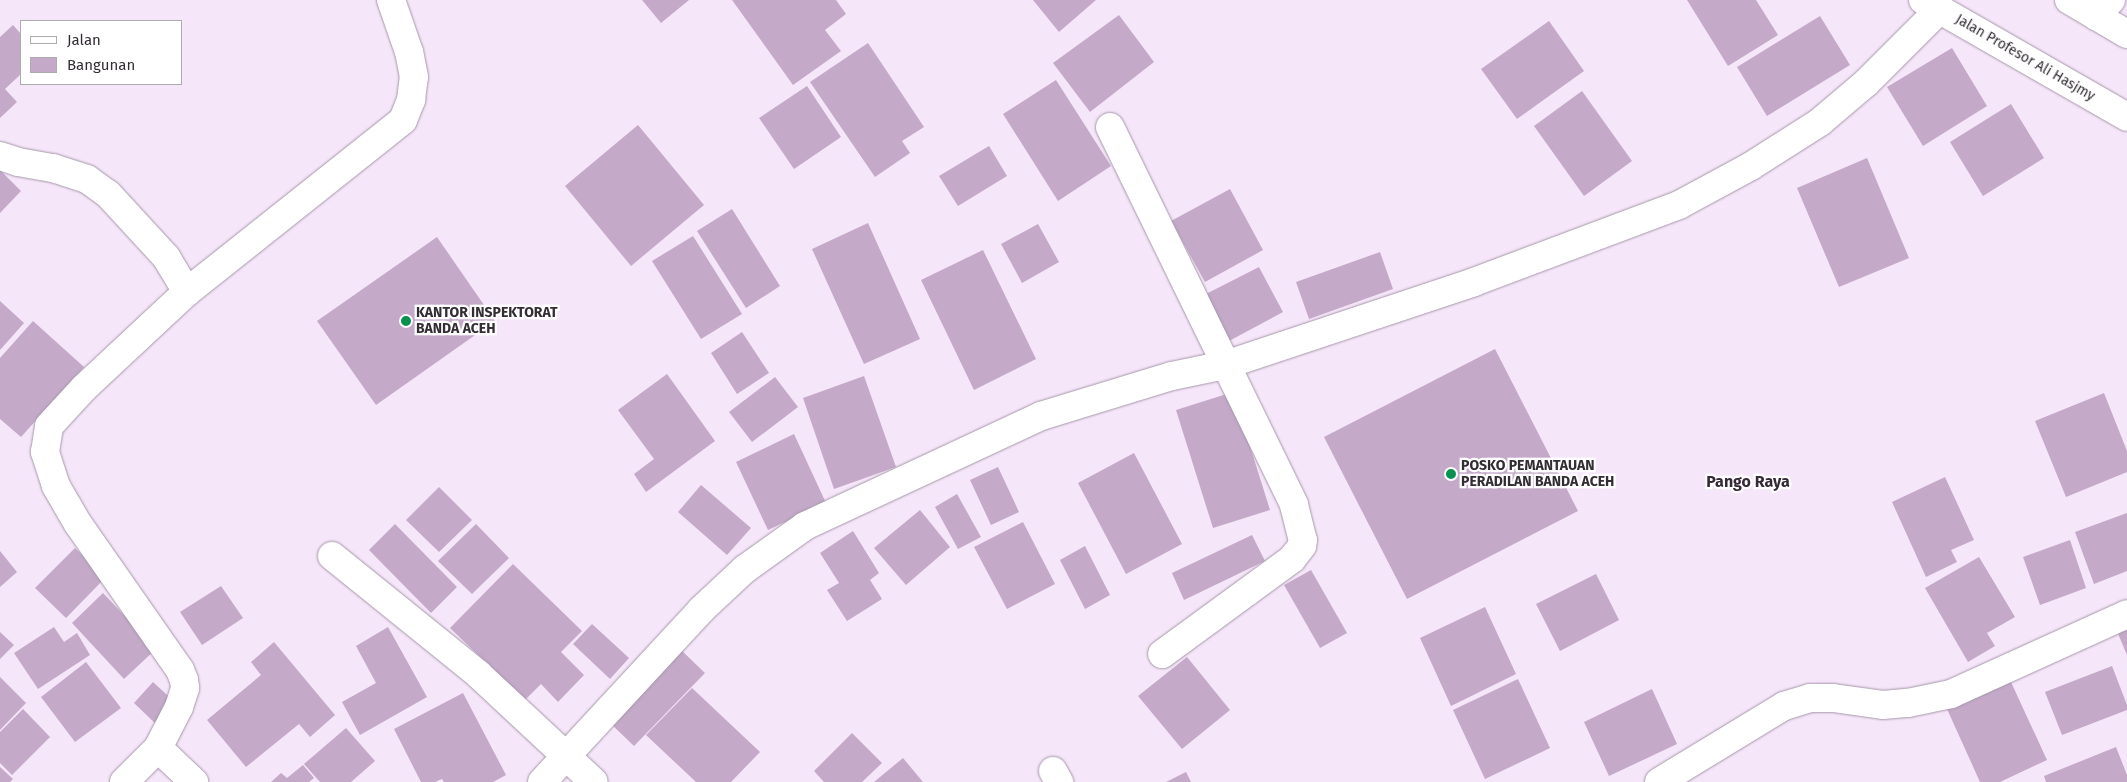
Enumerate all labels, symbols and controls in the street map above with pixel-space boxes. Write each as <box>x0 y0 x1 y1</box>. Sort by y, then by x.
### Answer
street label: Jalan Profesor Ali Hasjmy <box>1952 11 2098 105</box>
legend <box>20 20 182 85</box>
text: Jalan <box>67 31 101 49</box>
text: Bangunan <box>67 56 135 74</box>
place label: KANTOR INSPEKTORAT BANDA ACEH <box>416 305 558 338</box>
marker: KANTOR INSPEKTORAT BANDA ACEH <box>400 315 412 327</box>
place label: POSKO PEMANTAUAN PERADILAN BANDA ACEH <box>1461 458 1614 491</box>
marker: POSKO PEMANTAUAN PERADILAN BANDA ACEH <box>1445 468 1457 480</box>
district label: Pango Raya <box>1706 472 1790 492</box>

